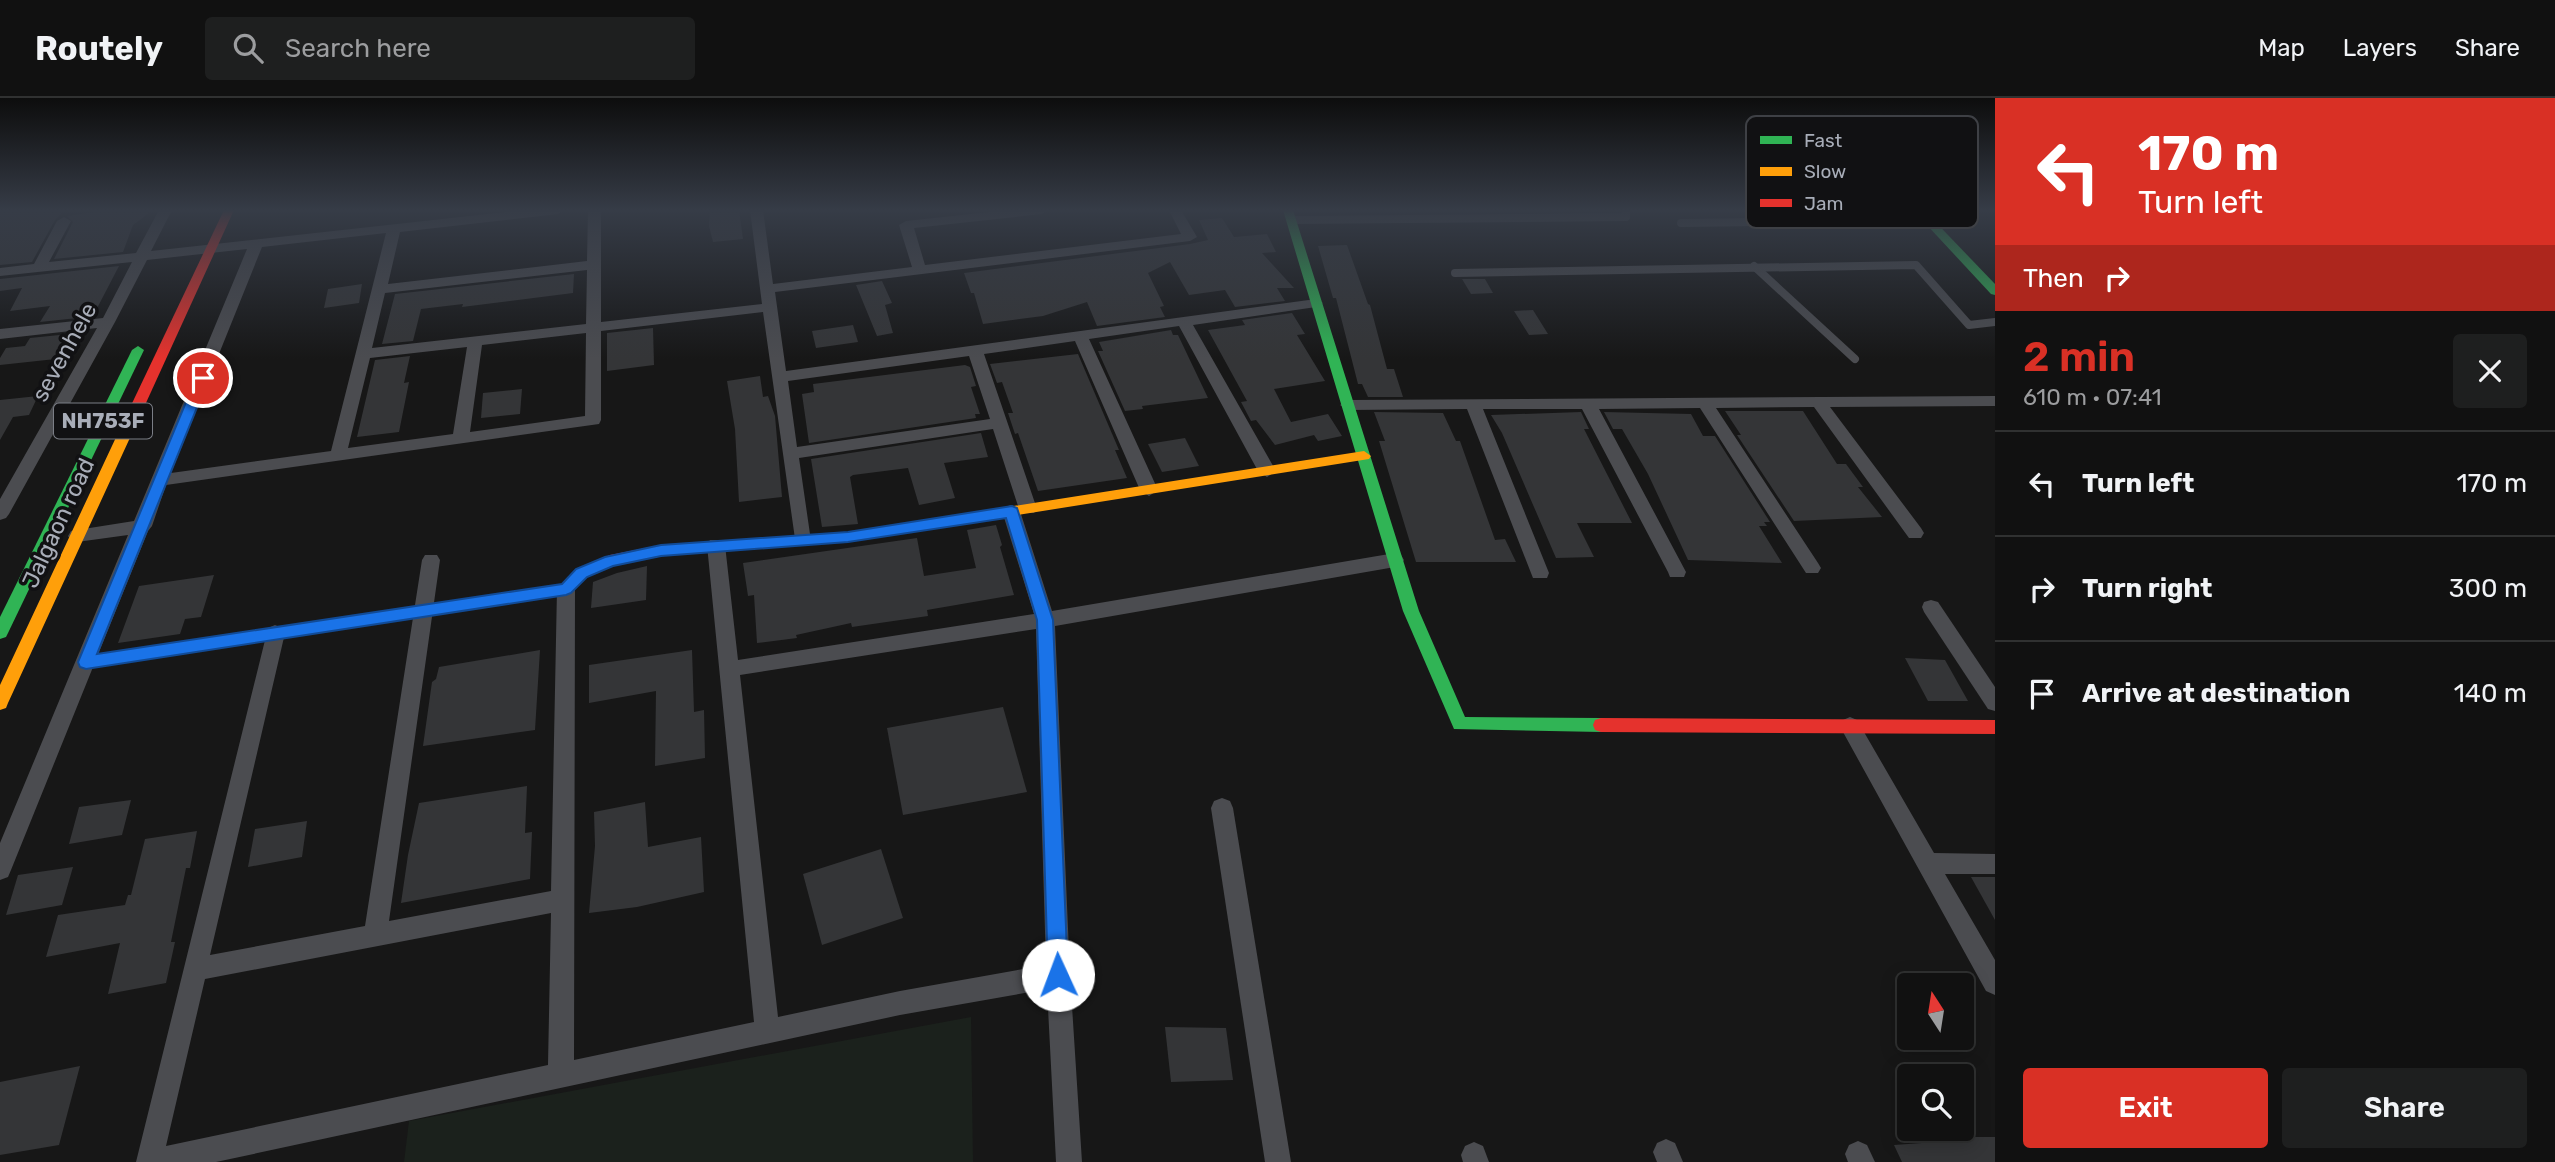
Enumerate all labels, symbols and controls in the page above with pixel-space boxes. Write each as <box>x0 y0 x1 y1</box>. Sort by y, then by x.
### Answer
search box <box>205 17 695 80</box>
text: Routely <box>35 29 163 68</box>
icon: search <box>229 29 267 67</box>
text: Search here <box>285 33 431 64</box>
text: Map <box>2258 34 2305 62</box>
text: Layers <box>2343 34 2417 62</box>
text: Share <box>2455 34 2520 62</box>
legend <box>1746 116 1978 228</box>
text: 170 m <box>2138 124 2279 182</box>
icon: left <box>2023 126 2114 217</box>
text: Fast <box>1804 129 1843 152</box>
text: Slow <box>1804 160 1846 183</box>
text: Turn left <box>2138 183 2263 221</box>
text: Jam <box>1804 192 1843 215</box>
icon: right <box>2098 259 2136 297</box>
text: Then <box>2023 263 2084 294</box>
street label: sevenhele <box>25 298 103 406</box>
text: 2 min <box>2023 332 2135 382</box>
button: close <box>2453 334 2527 408</box>
pin <box>173 348 233 408</box>
icon: arrive <box>184 359 222 397</box>
text: 610 m · 07:41 <box>2023 383 2162 411</box>
road number: NH753F <box>54 404 152 438</box>
street label: Jalgaon road <box>16 454 100 592</box>
icon: left <box>2023 465 2061 503</box>
text: Turn left <box>2082 468 2194 499</box>
text: 170 m <box>2457 468 2527 499</box>
icon: right <box>2023 570 2061 608</box>
text: Turn right <box>2082 573 2212 604</box>
text: 300 m <box>2449 573 2527 604</box>
icon: arrive <box>2023 675 2061 713</box>
text: Arrive at destination <box>2082 678 2350 709</box>
text: 140 m <box>2454 678 2527 709</box>
position arrow <box>1021 938 1095 1012</box>
north arrow <box>1897 973 1974 1050</box>
map controls <box>1897 973 1974 1141</box>
button: search <box>1897 1064 1974 1141</box>
button: Exit <box>2023 1068 2268 1148</box>
button: Share <box>2282 1068 2527 1148</box>

